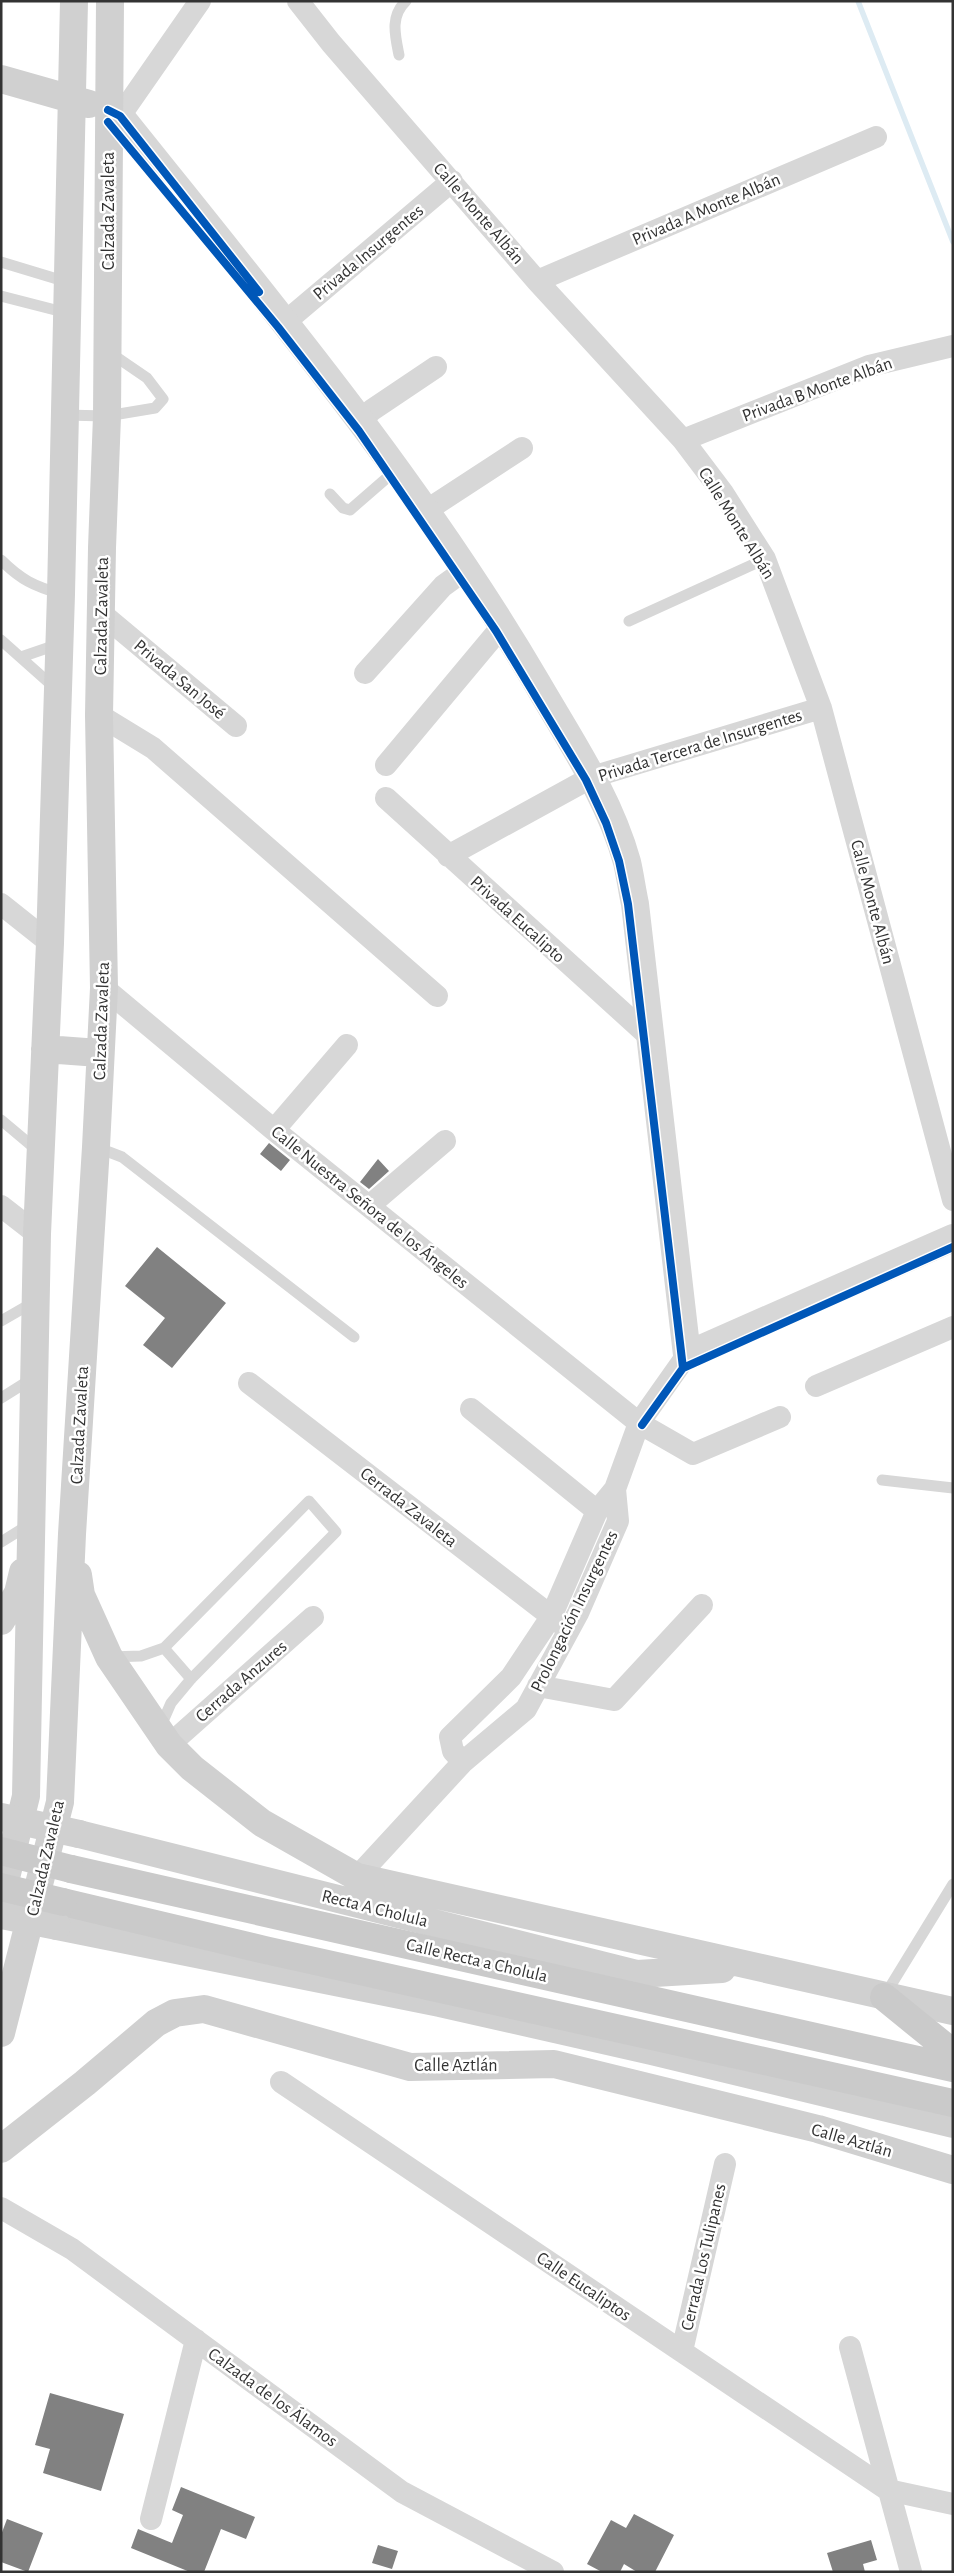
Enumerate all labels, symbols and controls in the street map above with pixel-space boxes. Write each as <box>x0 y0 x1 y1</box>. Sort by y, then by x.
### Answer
street label: Calzada Zavaleta <box>100 152 118 270</box>
street label: Calle Monte Albán <box>429 159 527 268</box>
street label: Privada A Monte Albán <box>630 171 783 249</box>
street label: Privada Insurgentes <box>310 202 427 304</box>
street label: Privada B Monte Albán <box>740 354 895 425</box>
street label: Calle Monte Albán <box>695 465 778 583</box>
street label: Calzada Zavaleta <box>92 557 112 675</box>
street label: Privada San José <box>130 637 228 723</box>
street label: Privada Tercera de Insurgentes <box>596 706 804 786</box>
street label: Calle Monte Albán <box>847 838 897 966</box>
street label: Privada Eucalipto <box>467 873 568 967</box>
street label: Calzada Zavaleta <box>91 962 113 1081</box>
street label: Calle Nuestra Señora de los Ángeles <box>268 1121 473 1293</box>
street label: Calzada Zavaleta <box>68 1365 92 1485</box>
street label: Cerrada Zavaleta <box>356 1464 460 1551</box>
street label: Prolongación Insurgentes <box>528 1528 622 1695</box>
street label: Cerrada Anzures <box>193 1637 291 1726</box>
street label: Calzada Zavaleta <box>24 1798 68 1918</box>
street label: Recta A Cholula <box>320 1887 430 1931</box>
street label: Calle Recta a Cholula <box>404 1936 549 1986</box>
street label: Calle Aztlán <box>414 2057 498 2075</box>
street label: Calle Aztlán <box>809 2121 894 2161</box>
street label: Cerrada Los Tulipanes <box>678 2182 730 2333</box>
street label: Calle Eucaliptos <box>533 2249 634 2325</box>
street label: Calzada de los Álamos <box>204 2343 342 2451</box>

